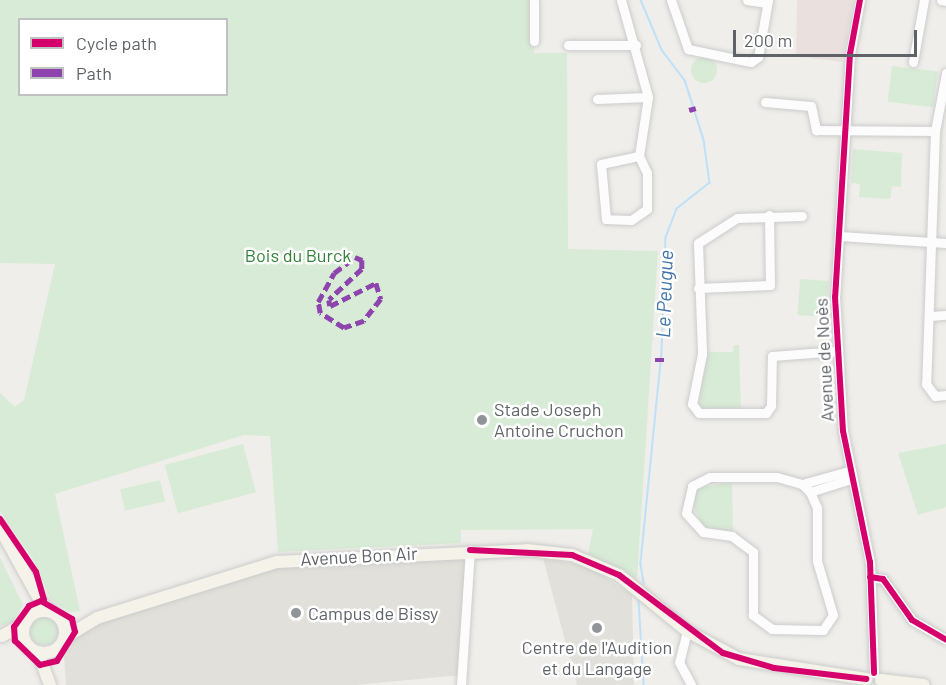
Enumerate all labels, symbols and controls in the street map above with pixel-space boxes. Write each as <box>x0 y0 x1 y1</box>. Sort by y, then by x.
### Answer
legend <box>18 18 228 96</box>
scale bar <box>736 18 920 56</box>
text: 200 m <box>744 29 792 51</box>
text: Cycle path <box>76 32 157 54</box>
text: Path <box>76 62 112 84</box>
park label: Bois du Burck <box>245 244 351 266</box>
water label: Le Peugue <box>650 249 678 339</box>
street label: Avenue de Noès <box>810 298 838 422</box>
place label: Stade Joseph Antoine Cruchon <box>494 399 624 442</box>
marker: Stade Joseph Antoine Cruchon <box>475 413 489 427</box>
street label: Avenue Bon Air <box>300 542 418 570</box>
place label: Campus de Bissy <box>308 602 438 624</box>
marker: Campus de Bissy <box>289 606 303 620</box>
marker: Centre de l'Audition et du Langage <box>590 621 604 635</box>
place label: Centre de l'Audition et du Langage <box>522 637 672 680</box>

